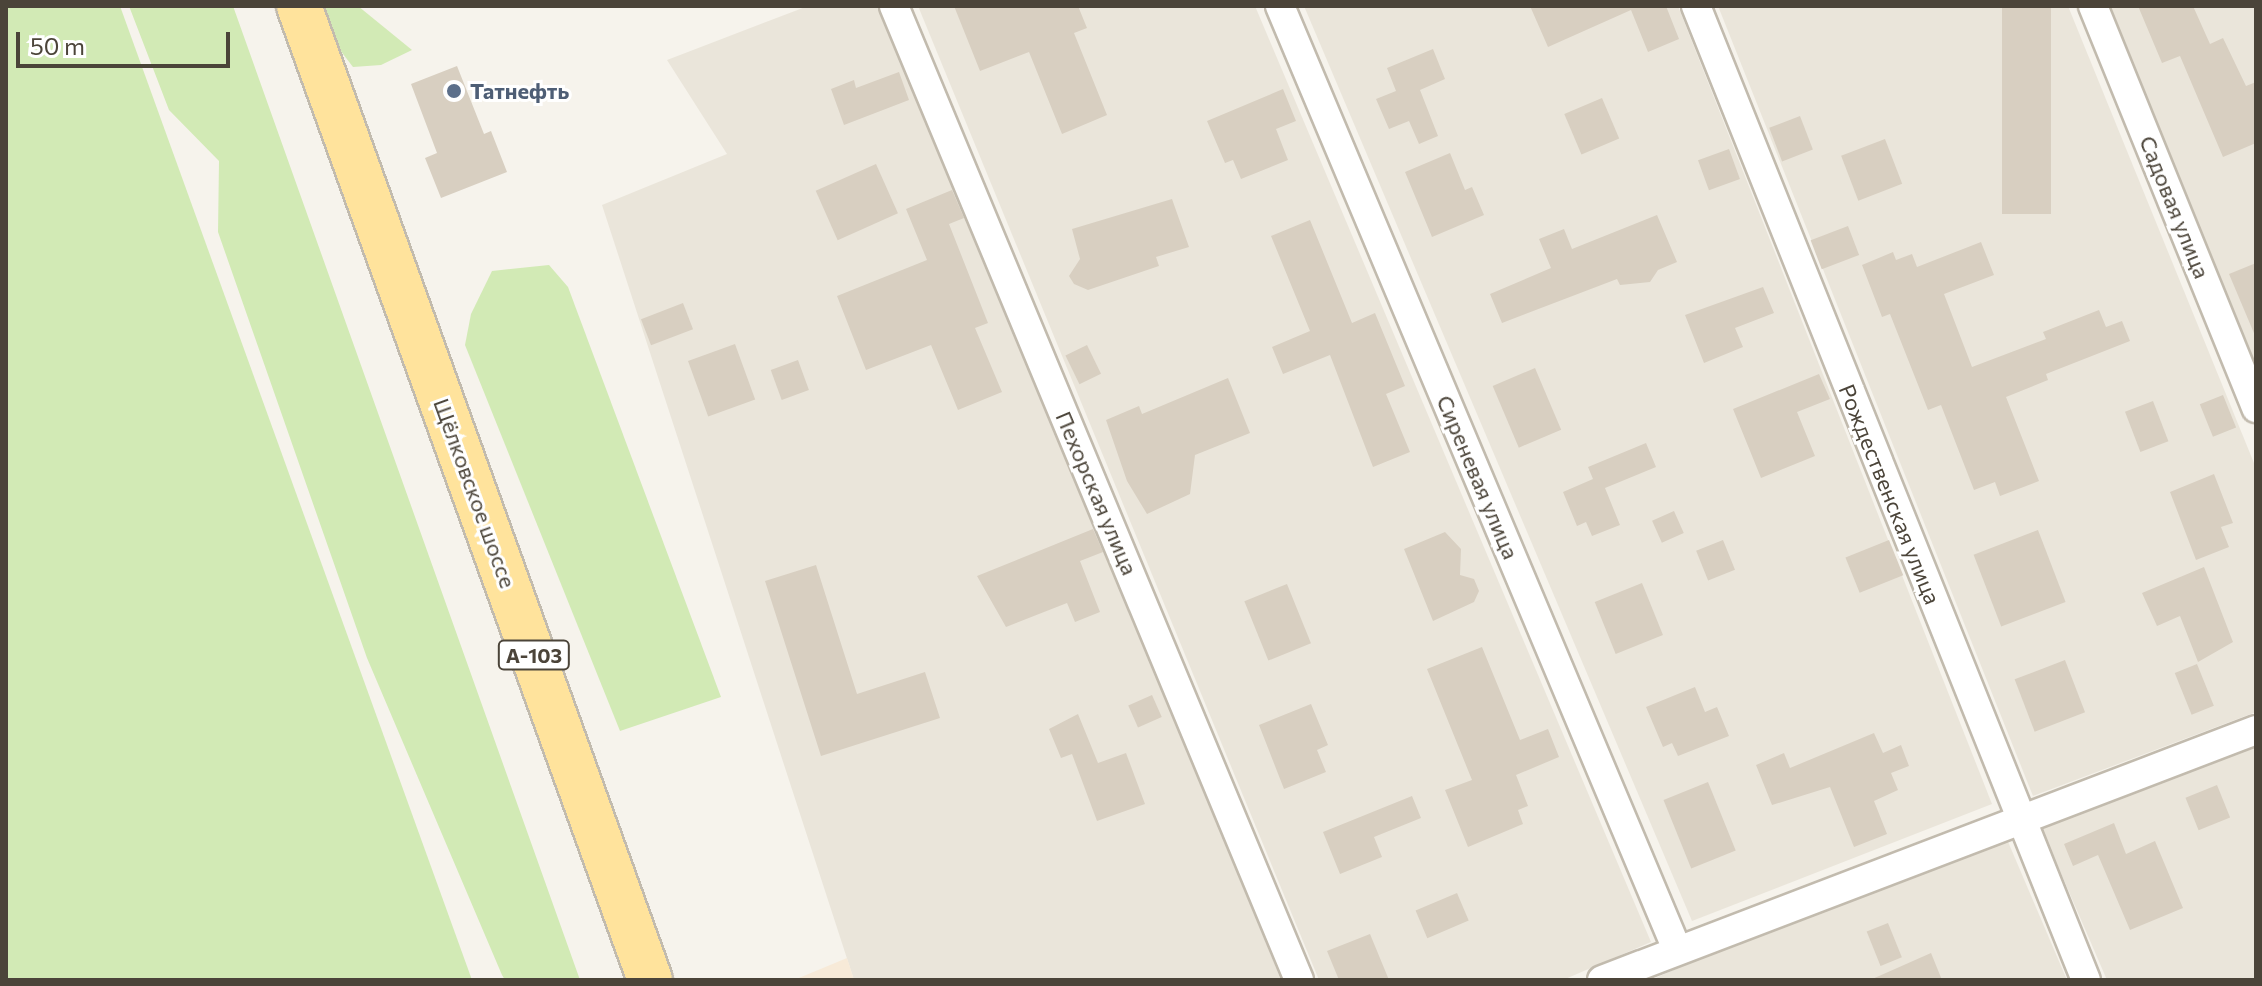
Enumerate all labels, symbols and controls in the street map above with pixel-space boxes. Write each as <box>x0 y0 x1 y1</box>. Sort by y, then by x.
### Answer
scale bar <box>20 16 234 66</box>
text: 50 m <box>30 31 85 60</box>
place label: Татнефть <box>470 78 569 104</box>
marker: Татнефть <box>445 82 463 100</box>
street label: Садовая улица <box>2134 132 2216 282</box>
street label: Рождественская улица <box>1834 380 1946 608</box>
street label: Сиреневая улица <box>1432 391 1524 563</box>
street label: Щёлковское шоссе <box>428 395 522 591</box>
street label: Пехорская улица <box>1051 407 1143 579</box>
road number: А-103 <box>496 639 572 671</box>

